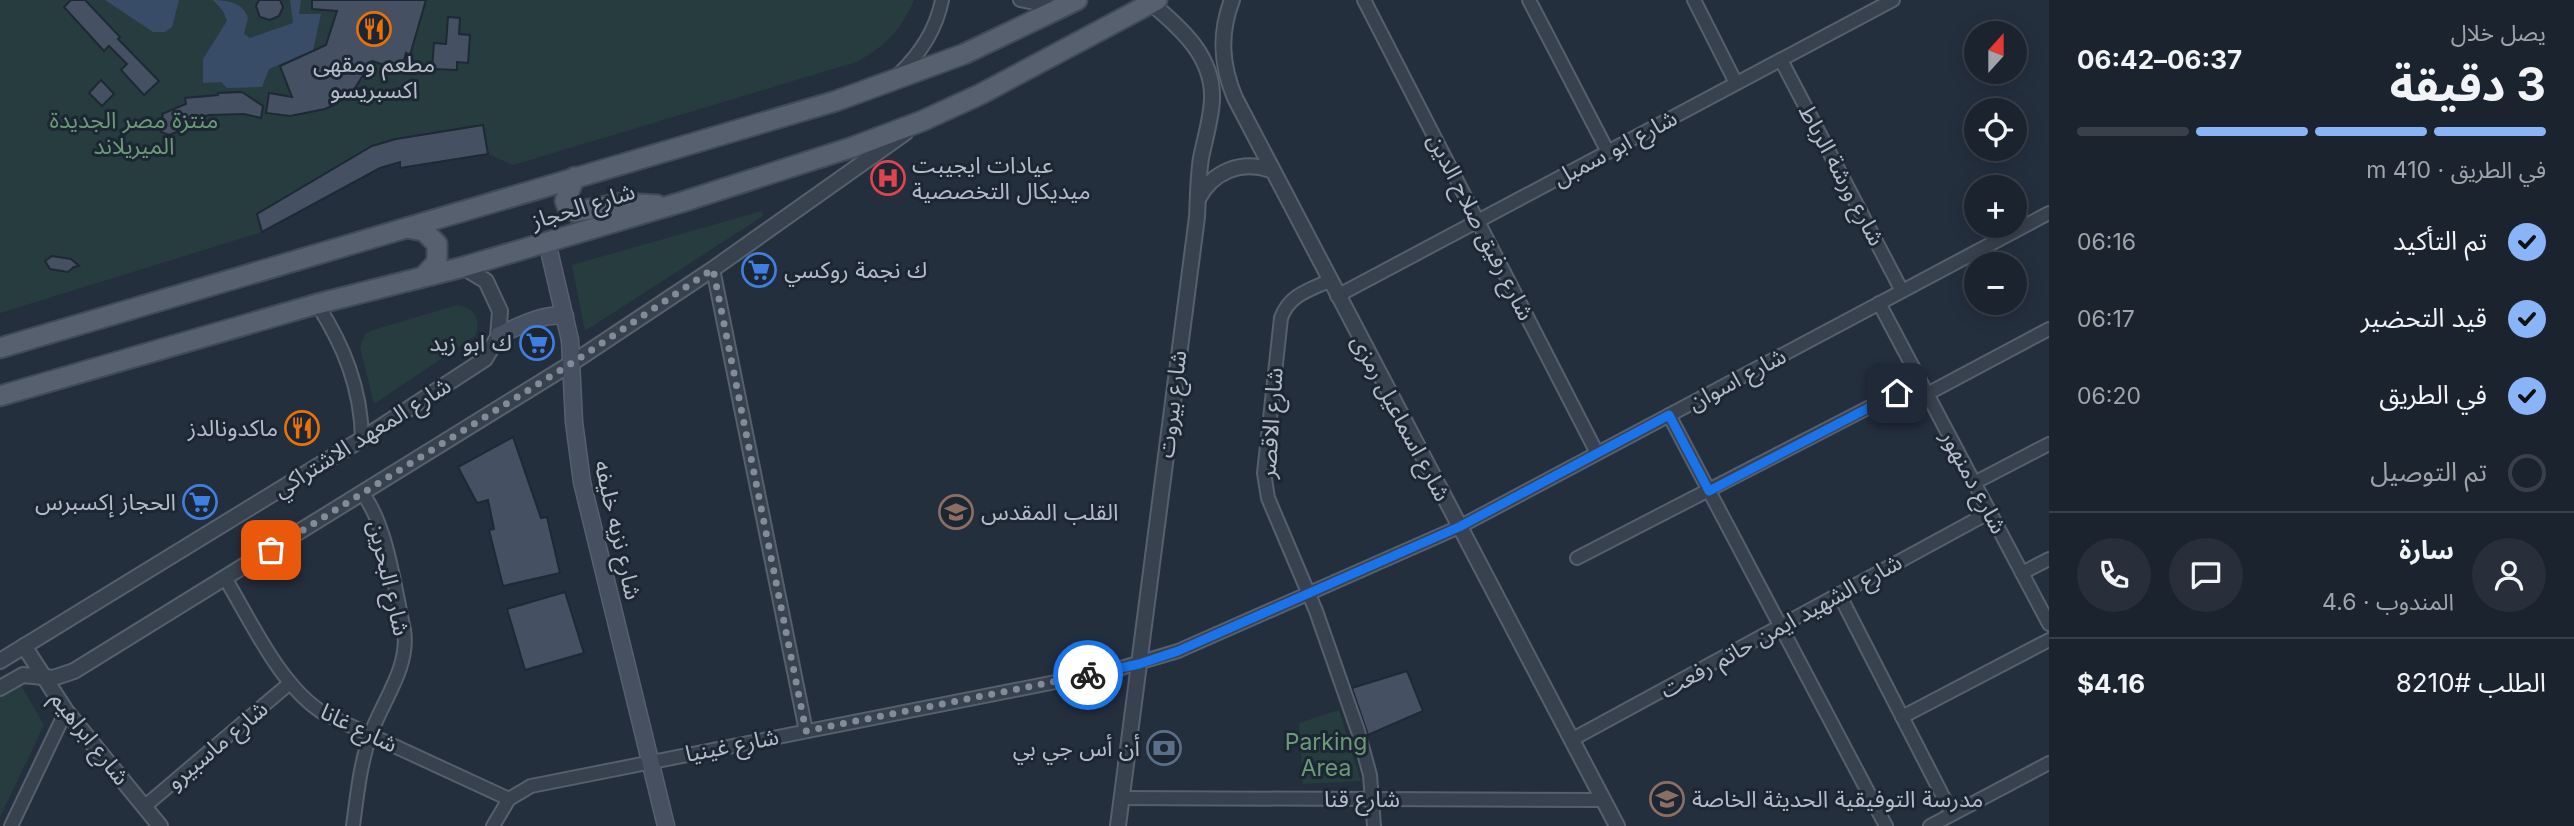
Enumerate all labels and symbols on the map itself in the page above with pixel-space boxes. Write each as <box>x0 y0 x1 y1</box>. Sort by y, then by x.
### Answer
restaurant icon: مطعم ومقهى اكسبريسو <box>355 10 393 48</box>
north arrow <box>1964 21 2026 84</box>
place label: مطعم ومقهى اكسبريسو <box>313 50 435 104</box>
street label: شارع ورشة الرباط <box>1790 100 1891 252</box>
street label: شارع ابو سمبل <box>1548 104 1683 195</box>
park label: منتزة مصر الجديدة الميريلاند <box>50 106 218 160</box>
street label: شارع رفيق صلاح الدين <box>1419 129 1540 327</box>
place label: عيادات ايجيبت ميديكال التخصصية <box>912 151 1091 205</box>
hospital icon: عيادات ايجيبت ميديكال التخصصية <box>869 159 907 197</box>
street label: شارع الحجاز <box>527 177 639 238</box>
supermarket icon: ك نجمة روكسي <box>740 251 778 289</box>
place label: ك نجمة روكسي <box>784 256 927 287</box>
supermarket icon: ك ابو زيد <box>518 324 556 362</box>
place label: ك ابو زيد <box>429 329 512 357</box>
street label: شارع اسماعيل رمزى <box>1343 330 1457 507</box>
street label: شارع اسوان <box>1683 342 1792 419</box>
street label: شارع بيروت <box>1152 349 1195 460</box>
pin <box>1867 363 1927 423</box>
street label: شارع الاقصر <box>1253 366 1292 481</box>
street label: شارع المعهد الاشتراكي <box>268 371 458 506</box>
restaurant icon: ماكدونالدز <box>283 409 321 447</box>
place label: ماكدونالدز <box>187 414 278 442</box>
street label: شارع دمنهور <box>1932 425 2013 540</box>
street label: شارع نزيه خليفه <box>585 458 648 603</box>
supermarket icon: الحجاز إكسبرس <box>181 483 219 521</box>
place label: الحجاز إكسبرس <box>35 488 176 518</box>
school or university icon: القلب المقدس <box>937 493 975 531</box>
place label: القلب المقدس <box>981 498 1119 526</box>
street label: شارع البحرين <box>359 518 416 639</box>
pin <box>241 520 301 580</box>
street label: شارع الشهيد ايمن حاتم رفعت <box>1655 548 1908 707</box>
courier <box>1053 640 1123 710</box>
street label: شارع ابراهيم <box>42 685 135 792</box>
street label: شارع ماسبيرو <box>161 694 275 798</box>
street label: شارع غانا <box>314 697 402 761</box>
street label: شارع غينيا <box>683 722 782 771</box>
park label: Parking Area <box>1285 728 1367 782</box>
bank icon: أن أس جي بي <box>1145 729 1183 767</box>
place label: أن أس جي بي <box>1013 734 1140 765</box>
school or university icon: مدرسة التوفيقية الحديثة الخاصة <box>1648 780 1686 818</box>
street label: شارع قنا <box>1324 785 1400 816</box>
place label: مدرسة التوفيقية الحديثة الخاصة <box>1692 785 1983 813</box>

